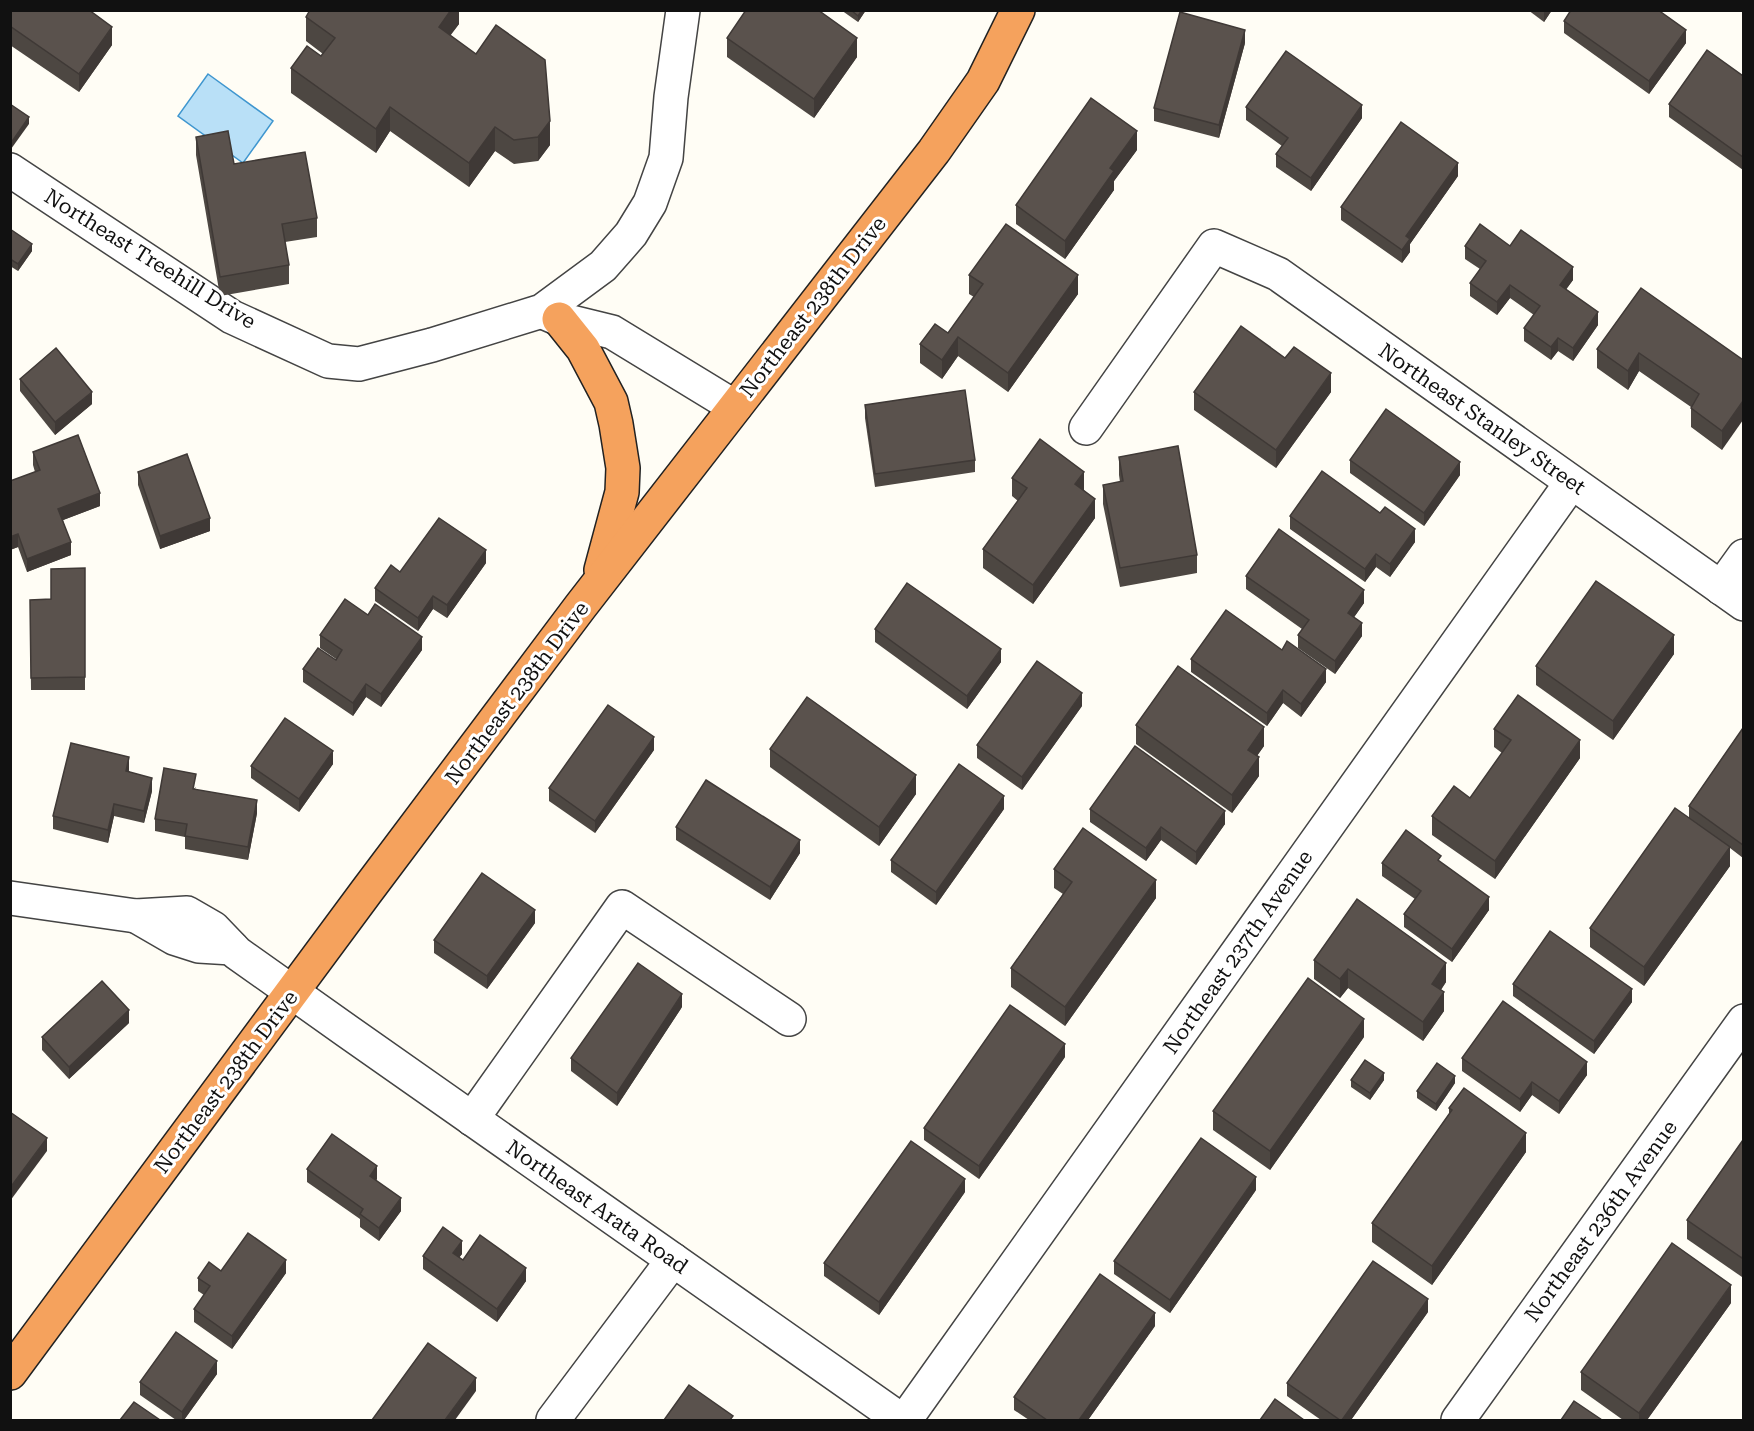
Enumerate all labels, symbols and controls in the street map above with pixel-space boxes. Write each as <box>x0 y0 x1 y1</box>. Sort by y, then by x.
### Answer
street label: Northeast Treehill Drive <box>40 184 260 334</box>
street label: Northeast 238th Drive <box>735 212 891 402</box>
street label: Northeast Stanley Street <box>1374 338 1590 500</box>
street label: Northeast 238th Drive <box>440 597 594 789</box>
street label: Northeast 237th Avenue <box>1158 846 1318 1058</box>
street label: Northeast 238th Drive <box>149 986 303 1178</box>
street label: Northeast 236th Avenue <box>1520 1116 1682 1326</box>
street label: Northeast Arata Road <box>502 1135 693 1279</box>

